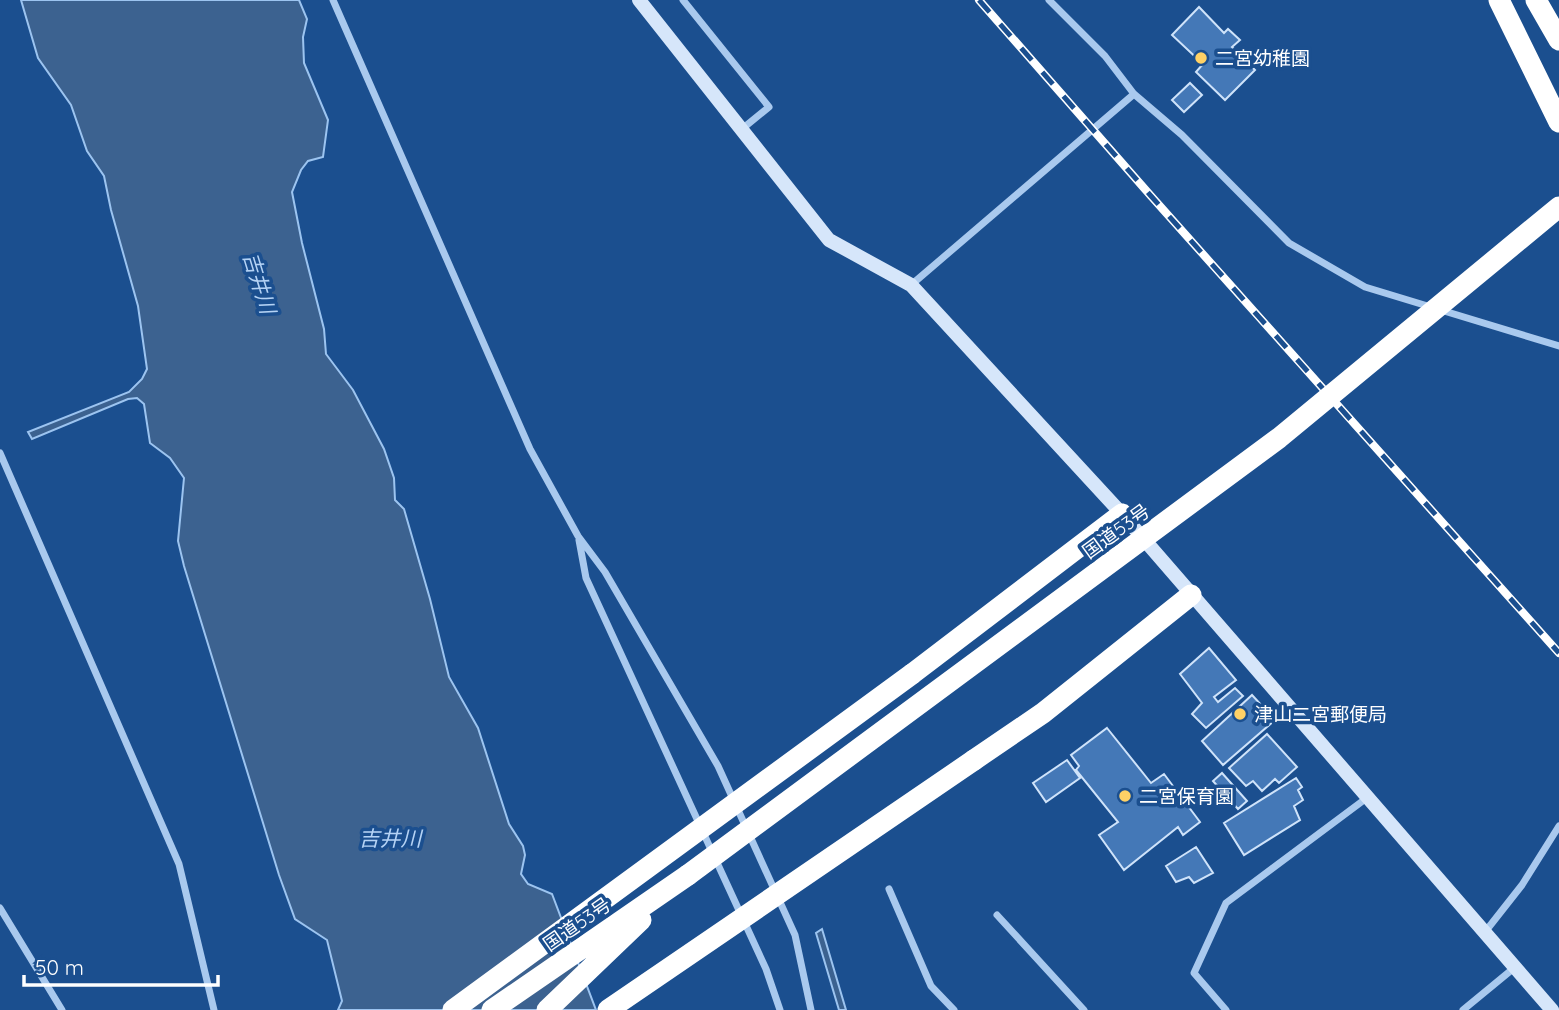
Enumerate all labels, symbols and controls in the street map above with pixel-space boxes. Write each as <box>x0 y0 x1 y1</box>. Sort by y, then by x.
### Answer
place label: 二宮幼稚園 <box>1215 46 1310 70</box>
marker: 二宮幼稚園 <box>1193 50 1209 66</box>
water label: 吉井川 <box>238 249 282 319</box>
street label: 国道53号 <box>1078 499 1154 563</box>
place label: 津山二宮郵便局 <box>1254 702 1387 726</box>
marker: 津山二宮郵便局 <box>1232 706 1248 722</box>
place label: 二宮保育園 <box>1139 784 1234 808</box>
marker: 二宮保育園 <box>1117 788 1133 804</box>
water label: 吉井川 <box>359 825 423 851</box>
street label: 国道53号 <box>538 892 616 956</box>
scale bar <box>24 944 219 988</box>
text: 50 m <box>35 954 84 980</box>

